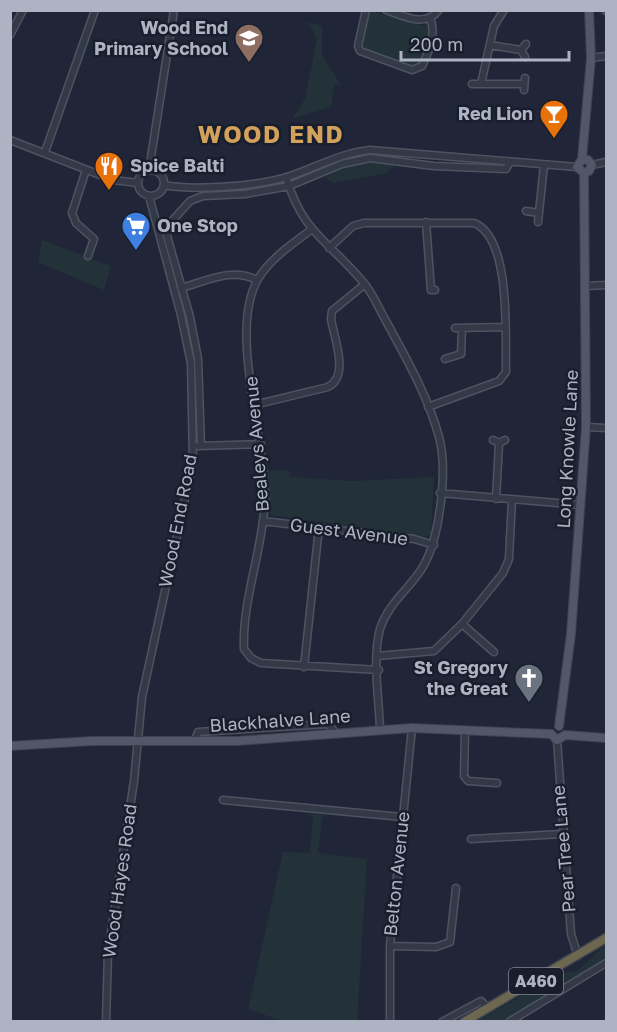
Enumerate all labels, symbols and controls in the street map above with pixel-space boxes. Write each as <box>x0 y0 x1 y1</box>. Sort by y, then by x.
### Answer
place label: Wood End Primary School <box>94 16 228 59</box>
school or university icon: Wood End Primary School <box>233 22 265 64</box>
scale bar <box>401 24 569 62</box>
text: 200 m <box>410 33 463 55</box>
bar icon: Red Lion <box>538 98 570 140</box>
place label: Red Lion <box>458 102 533 124</box>
district label: WOOD END <box>198 119 344 148</box>
restaurant icon: Spice Balti <box>93 150 125 192</box>
place label: Spice Balti <box>130 154 225 176</box>
supermarket icon: One Stop <box>120 210 152 252</box>
place label: One Stop <box>157 214 238 236</box>
street label: Long Knowle Lane <box>552 369 582 529</box>
street label: Bealeys Avenue <box>239 375 273 513</box>
street label: Wood End Road <box>153 452 201 589</box>
street label: Guest Avenue <box>289 513 409 549</box>
place label: St Gregory the Great <box>414 656 508 699</box>
church icon: St Gregory the Great <box>513 662 545 704</box>
street label: Blackhalve Lane <box>209 704 351 736</box>
street label: Pear Tree Lane <box>546 785 580 914</box>
street label: Wood Hayes Road <box>97 802 141 959</box>
street label: Belton Avenue <box>379 811 413 937</box>
road number: A460 <box>509 968 563 994</box>

